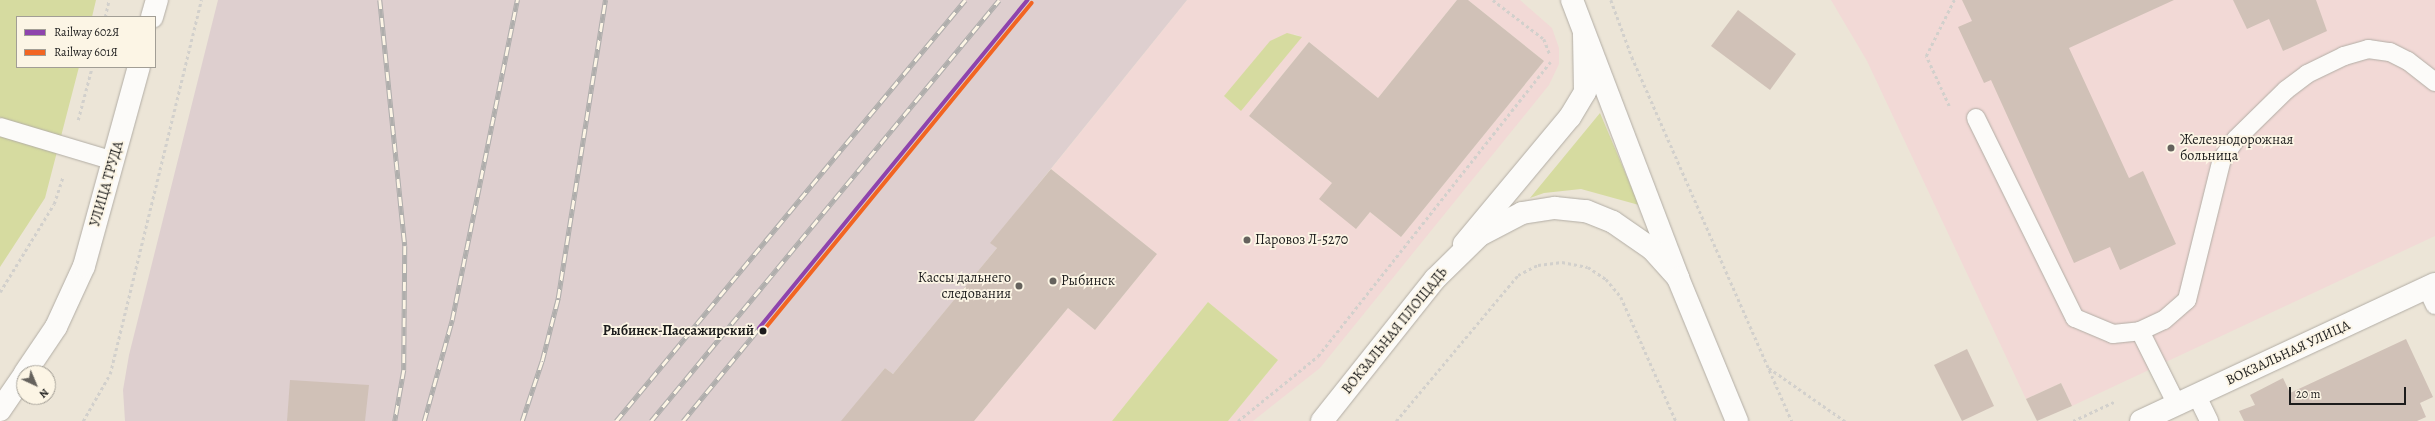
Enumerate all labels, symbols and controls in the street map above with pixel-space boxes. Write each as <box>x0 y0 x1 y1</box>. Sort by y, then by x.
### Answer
legend <box>16 16 156 68</box>
text: Railway 602Я <box>54 24 119 40</box>
text: Railway 601Я <box>54 44 118 60</box>
place label: Железнодорожная больница <box>2180 132 2293 164</box>
street label: УЛИЦА ТРУДА <box>87 139 127 229</box>
marker: Железнодорожная больница <box>2165 142 2177 154</box>
place label: Паровоз Л-5270 <box>1255 232 1348 248</box>
marker: Паровоз Л-5270 <box>1242 235 1252 245</box>
street label: ВОКЗАЛЬНАЯ ПЛОЩАДЬ <box>1339 264 1451 398</box>
place label: Кассы дальнего следования <box>918 270 1011 302</box>
place label: Рыбинск <box>1061 273 1115 289</box>
marker: Рыбинск <box>1048 276 1058 286</box>
marker: Кассы дальнего следования <box>1014 281 1024 291</box>
street label: ВОКЗАЛЬНАЯ УЛИЦА <box>2223 317 2353 389</box>
place label: Рыбинск-Пассажирский <box>603 323 754 339</box>
marker: Рыбинск-Пассажирский <box>757 325 769 337</box>
north arrow <box>16 365 56 405</box>
scale bar <box>2291 379 2408 405</box>
text: N <box>36 385 52 401</box>
text: 20 m <box>2296 386 2320 402</box>

